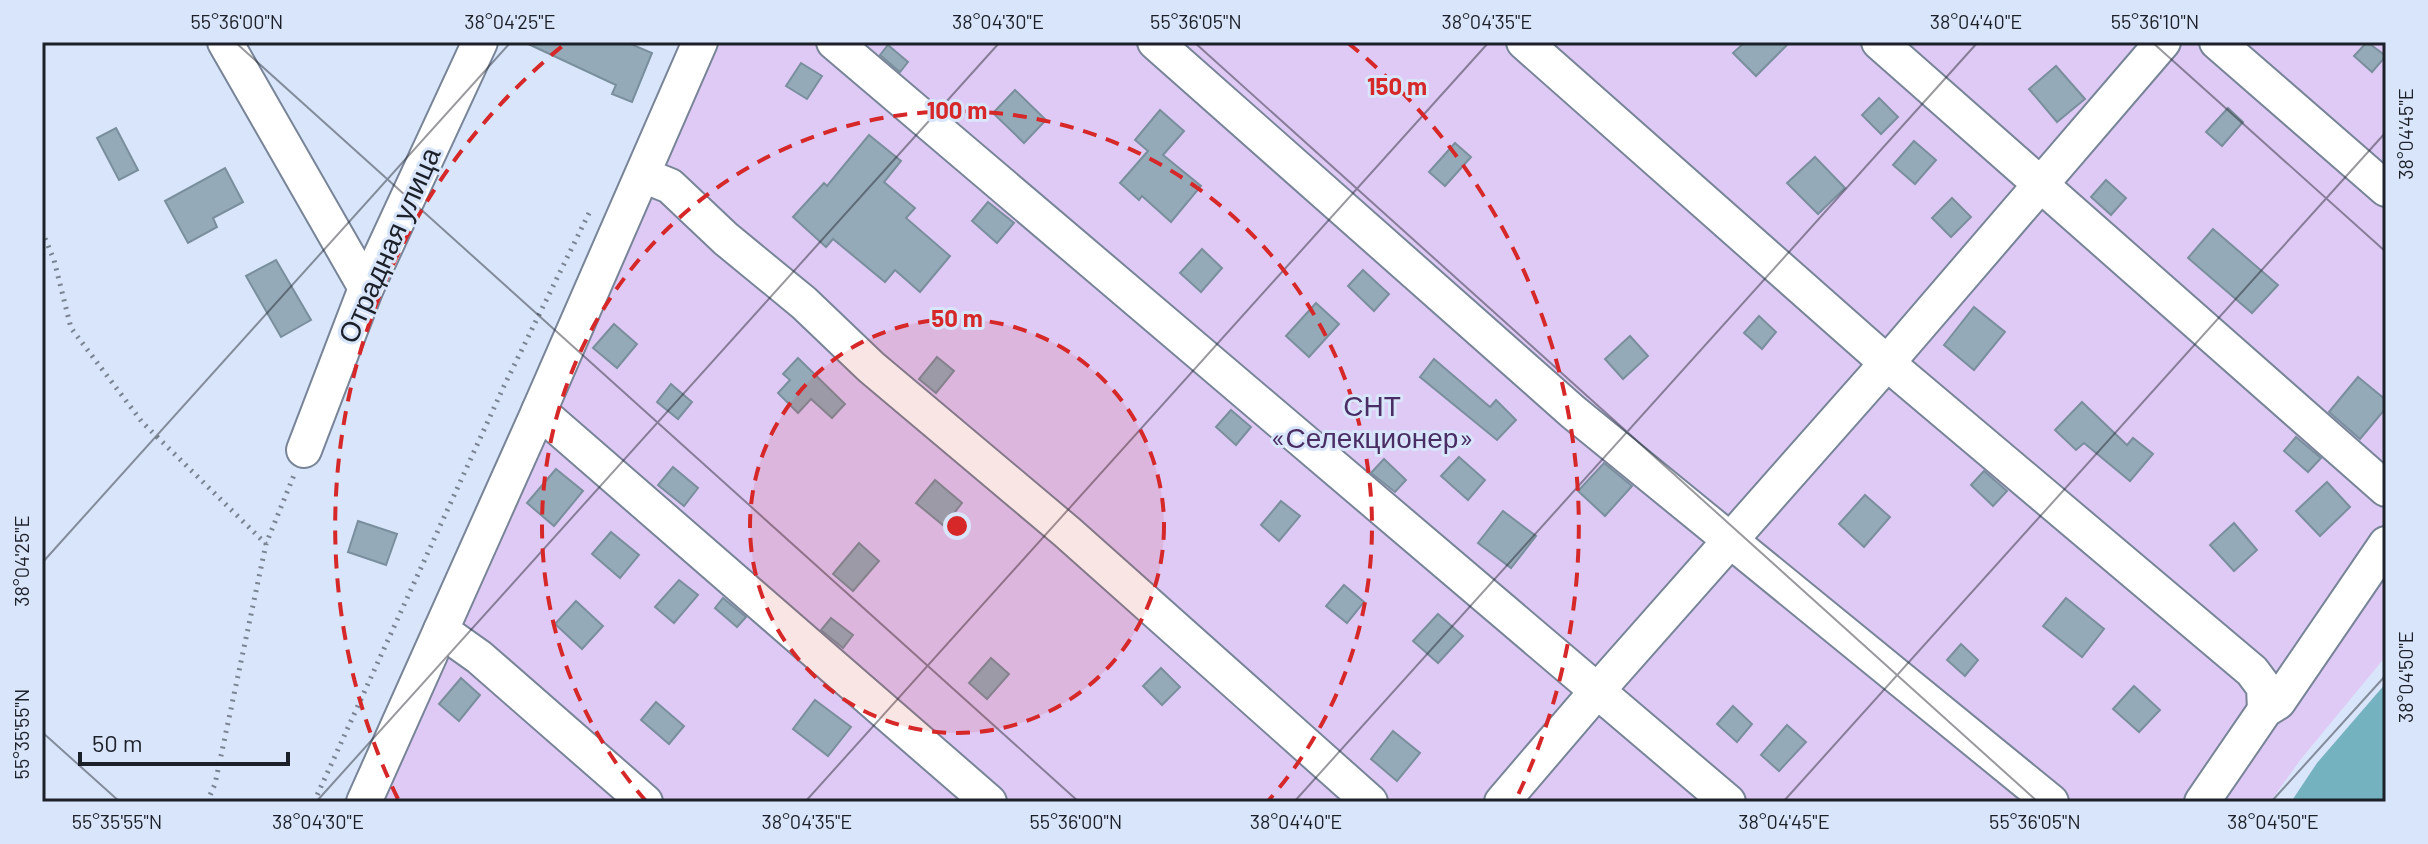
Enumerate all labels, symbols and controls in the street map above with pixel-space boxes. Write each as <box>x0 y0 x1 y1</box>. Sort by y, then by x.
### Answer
text: 55°36'00"N <box>191 9 283 33</box>
text: 38°04'25"E <box>464 9 556 33</box>
text: 38°04'30"E <box>952 9 1044 33</box>
text: 55°36'05"N <box>1150 9 1242 33</box>
text: 38°04'35"E <box>1442 9 1532 33</box>
text: 38°04'40"E <box>1930 9 2022 33</box>
text: 55°36'10"N <box>2111 9 2199 33</box>
text: 150 m <box>1367 71 1427 100</box>
text: 38°04'45"E <box>2393 88 2417 180</box>
text: 100 m <box>927 95 987 124</box>
street label: Отрадная улица <box>330 141 447 348</box>
text: 50 m <box>931 303 983 332</box>
park label: СНТ «Селекционер» <box>1270 388 1474 454</box>
centre of rings <box>943 512 971 540</box>
text: 38°04'25"E <box>9 515 33 607</box>
text: 38°04'50"E <box>2393 631 2417 723</box>
text: 55°35'55"N <box>9 689 33 779</box>
scale bar <box>80 716 288 766</box>
text: 50 m <box>92 728 143 757</box>
text: 55°35'55"N <box>72 809 162 833</box>
text: 38°04'30"E <box>272 809 364 833</box>
text: 38°04'35"E <box>762 809 852 833</box>
text: 55°36'00"N <box>1030 809 1122 833</box>
text: 38°04'40"E <box>1250 809 1342 833</box>
text: 38°04'45"E <box>1738 809 1830 833</box>
text: 55°36'05"N <box>1989 809 2081 833</box>
text: 38°04'50"E <box>2227 809 2319 833</box>

